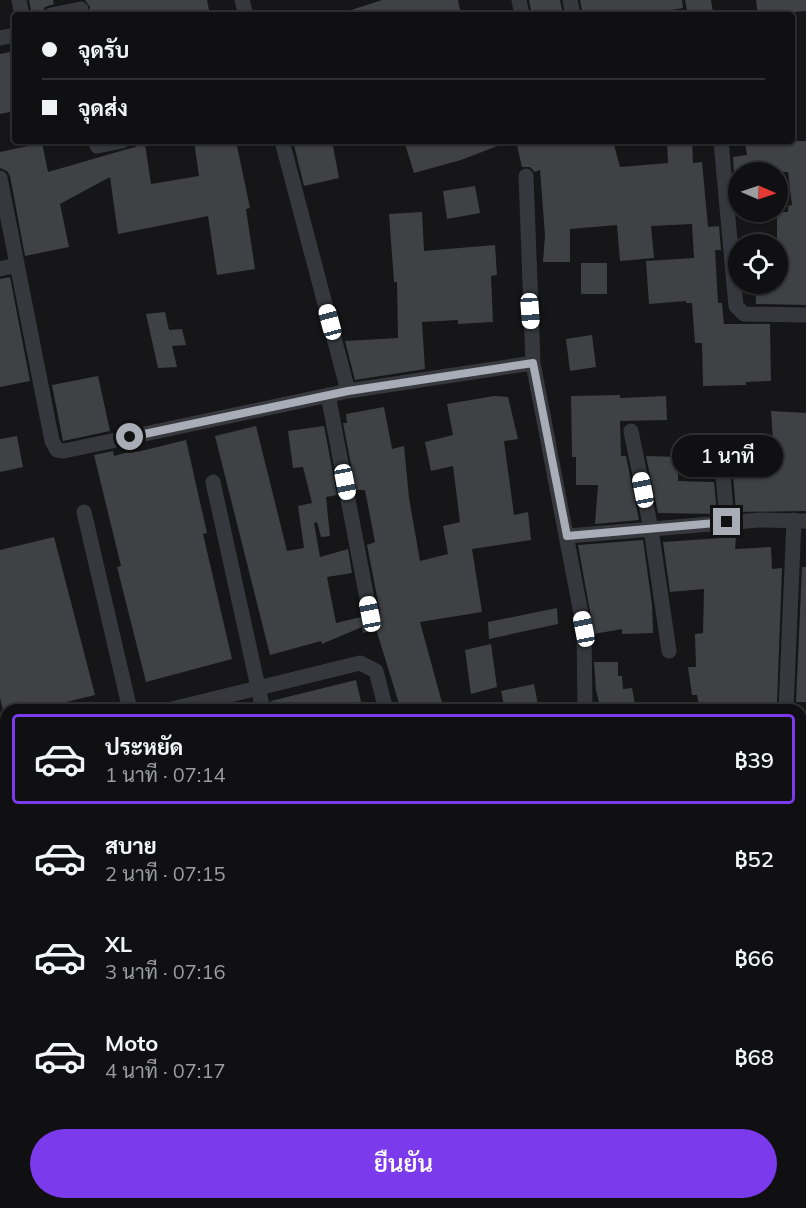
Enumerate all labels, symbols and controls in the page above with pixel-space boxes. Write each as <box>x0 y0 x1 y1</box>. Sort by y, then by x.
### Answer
text: จุดรับ <box>78 36 129 64</box>
text: จุดส่ง <box>78 94 128 122</box>
north arrow <box>728 162 788 222</box>
map controls <box>728 162 788 294</box>
button: locate <box>728 234 788 294</box>
car <box>520 292 540 330</box>
car <box>317 302 343 342</box>
route start <box>116 423 143 450</box>
callout: 1 นาที <box>672 435 783 477</box>
text: 1 นาที <box>701 443 754 468</box>
car <box>333 463 357 501</box>
car <box>631 471 655 509</box>
route end <box>713 508 740 535</box>
car <box>358 595 382 633</box>
car <box>572 610 596 648</box>
icon: car <box>33 732 87 786</box>
text: ประหยัด <box>105 733 183 761</box>
text: ฿39 <box>734 746 774 774</box>
text: 1 นาที · 07:14 <box>105 762 225 787</box>
icon: car <box>33 831 87 885</box>
text: สบาย <box>105 832 157 860</box>
text: ฿52 <box>734 845 774 873</box>
text: 2 นาที · 07:15 <box>105 861 225 886</box>
icon: car <box>33 930 87 984</box>
text: XL <box>105 930 132 958</box>
text: ฿66 <box>734 944 774 972</box>
text: 3 นาที · 07:16 <box>105 959 225 984</box>
icon: car <box>33 1029 87 1083</box>
text: Moto <box>105 1029 158 1057</box>
text: ฿68 <box>734 1043 774 1071</box>
text: 4 นาที · 07:17 <box>105 1058 225 1083</box>
button: ยืนยัน <box>30 1129 777 1198</box>

